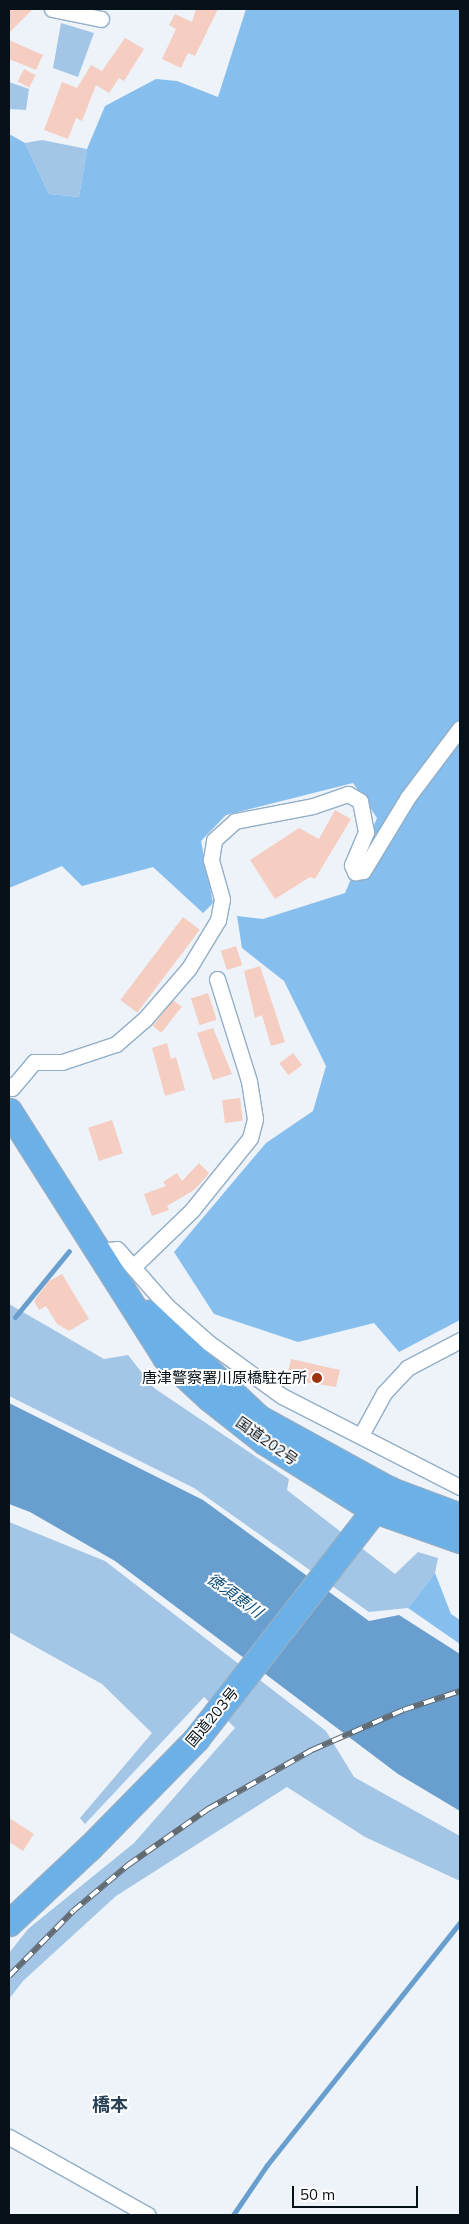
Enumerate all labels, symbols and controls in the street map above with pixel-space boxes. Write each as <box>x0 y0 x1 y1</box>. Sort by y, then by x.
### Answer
place label: 唐津警察署川原橋駐在所 <box>142 1369 307 1387</box>
marker: 唐津警察署川原橋駐在所 <box>311 1372 323 1384</box>
street label: 国道202号 <box>232 1413 302 1469</box>
water label: 徳須恵川 <box>203 1568 267 1622</box>
street label: 国道203号 <box>182 1684 242 1750</box>
district label: 橋本 <box>92 2094 128 2116</box>
scale bar <box>294 2176 420 2208</box>
text: 50 m <box>300 2185 335 2204</box>

